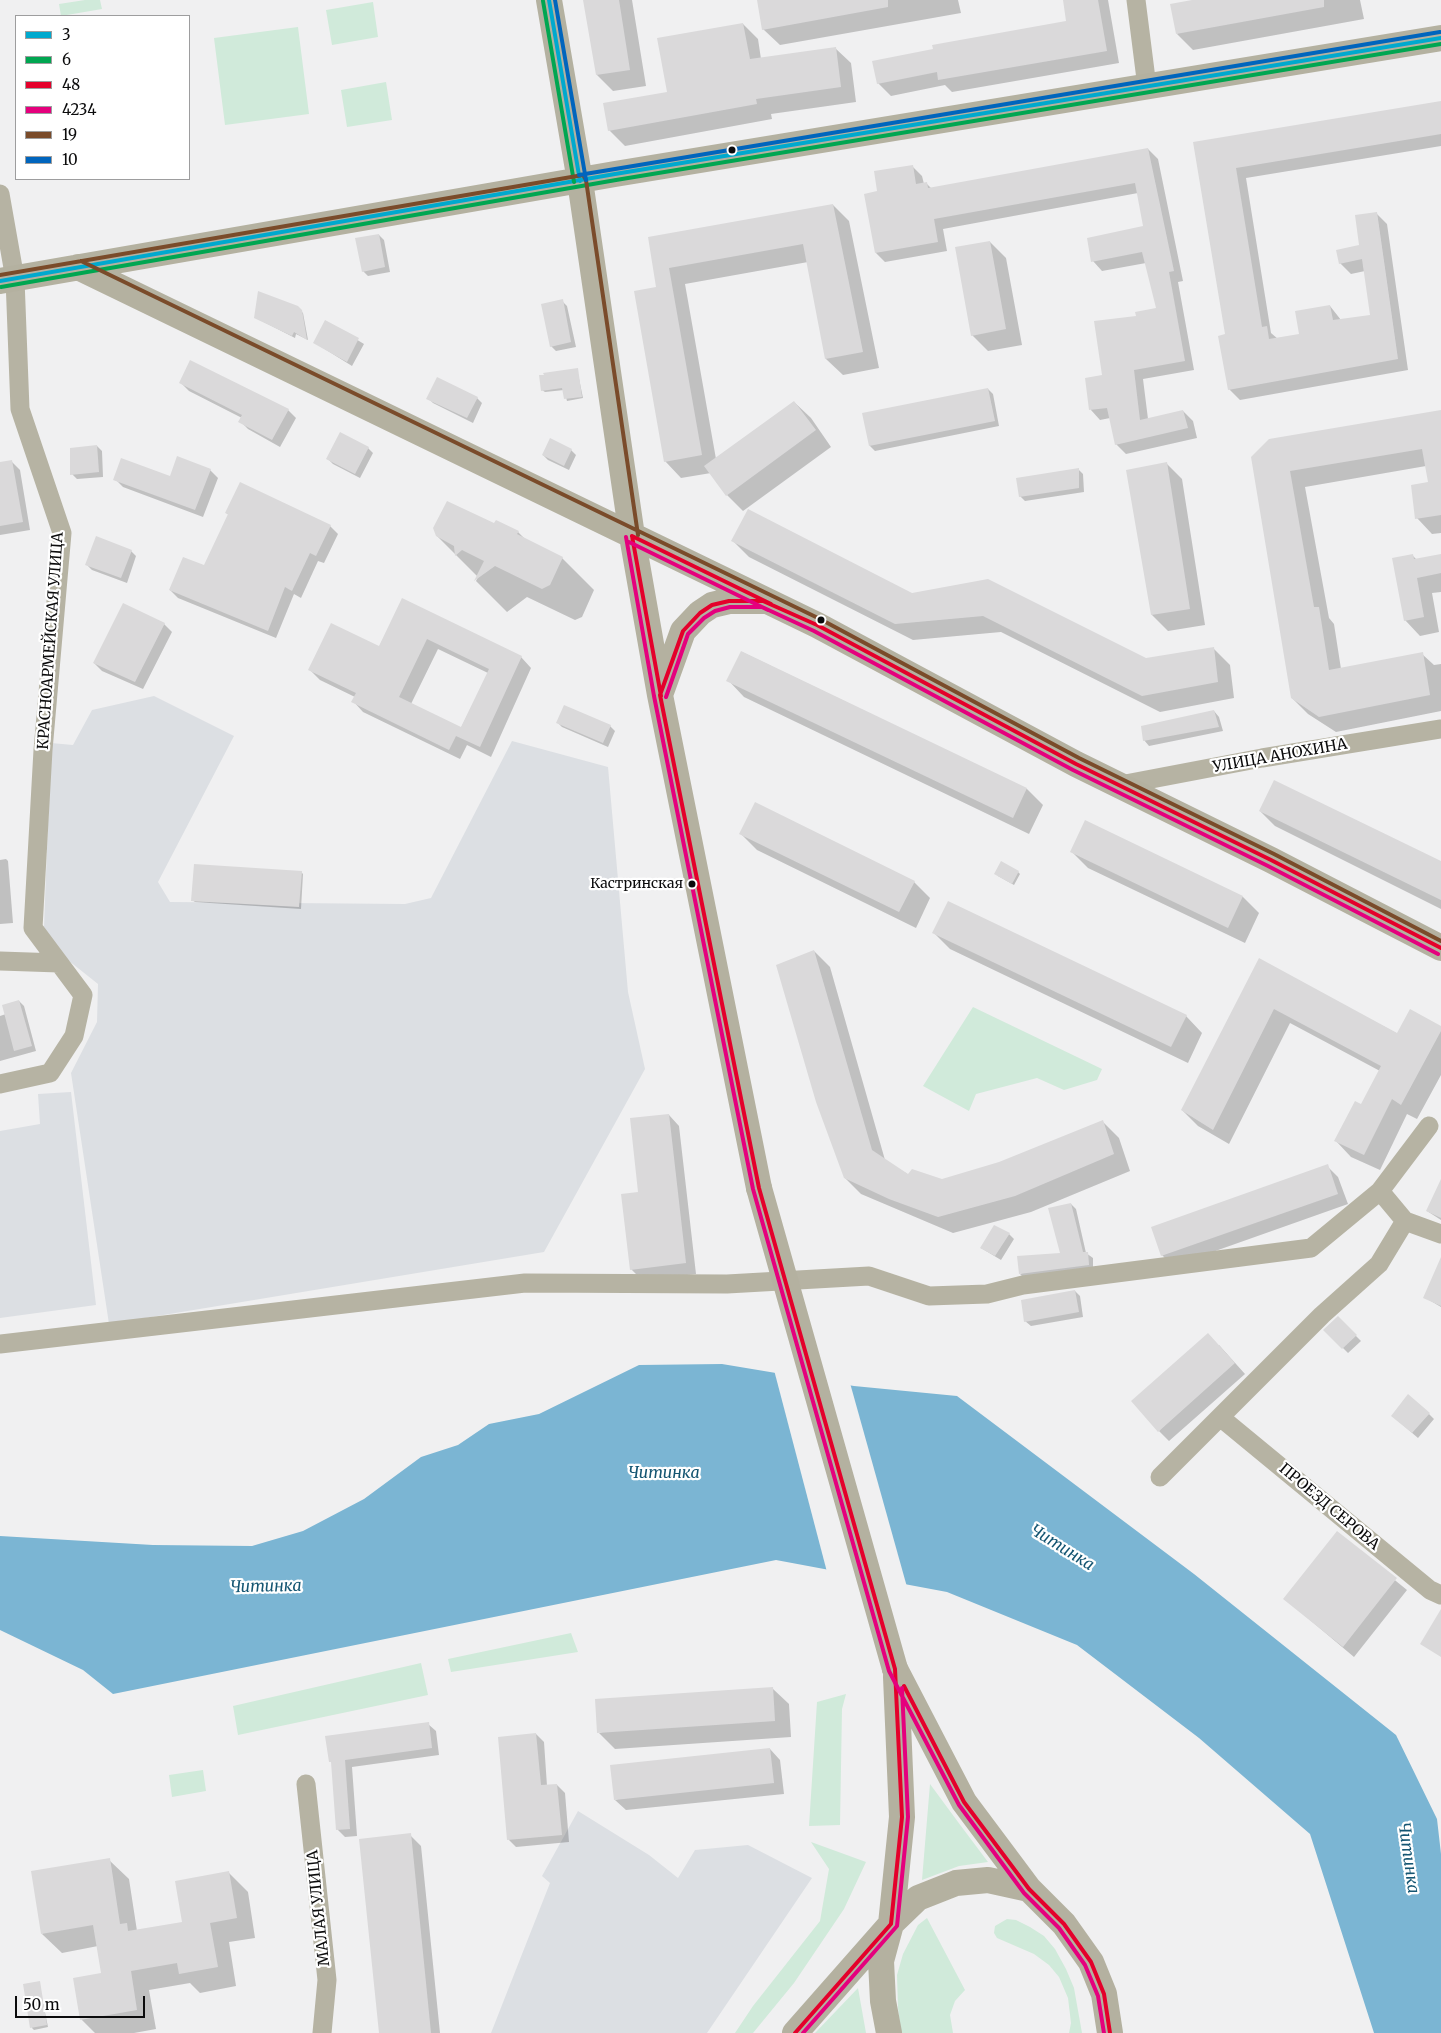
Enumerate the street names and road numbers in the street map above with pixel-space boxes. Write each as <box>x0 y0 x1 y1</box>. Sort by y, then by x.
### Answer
street label: КРАСНОАРМЕЙСКАЯ УЛИЦА <box>34 532 68 750</box>
street label: УЛИЦА АНОХИНА <box>1211 735 1349 777</box>
street label: ПРОЕЗД СЕРОВА <box>1275 1460 1383 1554</box>
street label: МАЛАЯ УЛИЦА <box>304 1849 334 1967</box>

